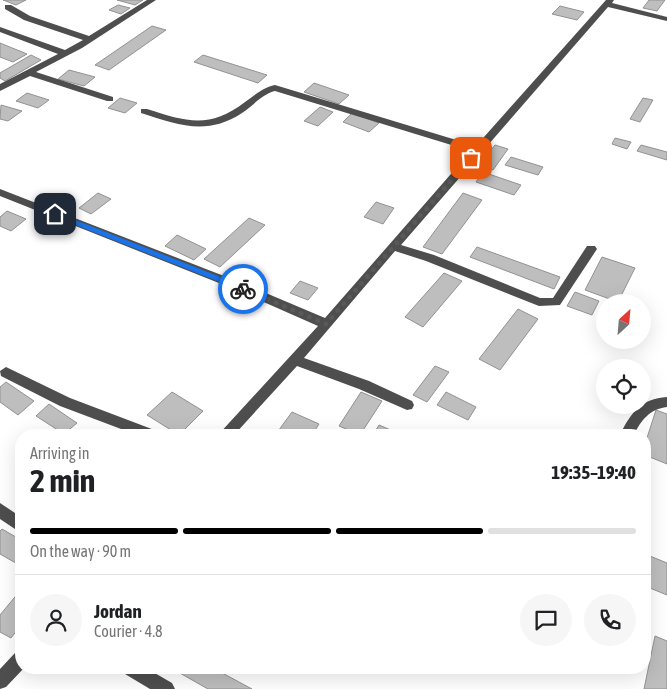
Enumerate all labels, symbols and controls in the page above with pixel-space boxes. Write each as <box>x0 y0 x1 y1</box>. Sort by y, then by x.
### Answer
pin <box>450 137 492 179</box>
icon: bag <box>457 144 485 172</box>
pin <box>34 193 76 235</box>
icon: home <box>41 200 69 228</box>
courier <box>218 264 268 314</box>
icon: bike <box>229 275 257 303</box>
north arrow <box>596 294 651 349</box>
map controls <box>596 294 651 414</box>
button: locate <box>596 359 651 414</box>
text: Arriving in <box>30 444 90 462</box>
text: 19:35–19:40 <box>551 461 636 483</box>
text: 2 min <box>30 462 95 499</box>
text: On the way · 90 m <box>30 542 131 560</box>
button: person <box>30 594 82 646</box>
button: chat <box>520 594 572 646</box>
button: phone <box>584 594 636 646</box>
text: Jordan <box>94 600 142 622</box>
text: Courier · 4.8 <box>94 622 163 640</box>

